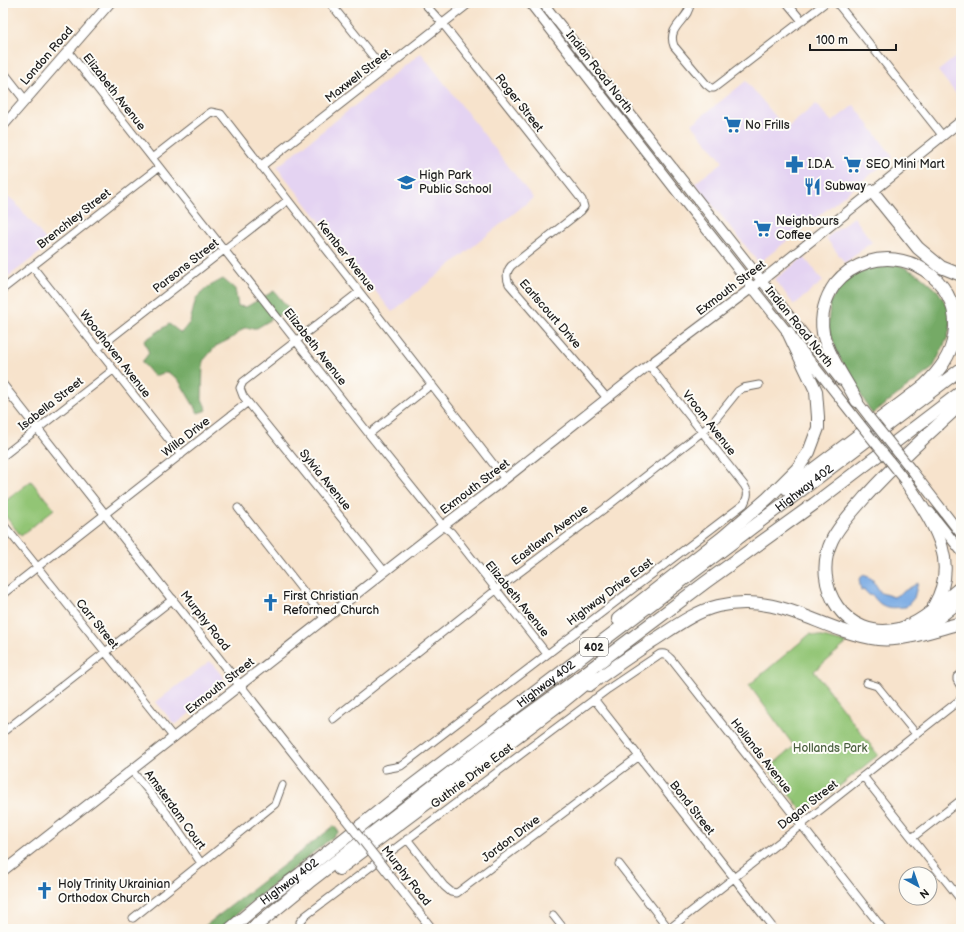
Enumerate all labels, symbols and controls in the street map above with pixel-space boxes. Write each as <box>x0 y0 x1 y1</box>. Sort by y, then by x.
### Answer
street label: London Road <box>17 24 77 88</box>
scale bar <box>810 26 896 52</box>
street label: Indian Road North <box>562 28 636 116</box>
text: 100 m <box>816 33 848 48</box>
street label: Maxwell Street <box>322 46 394 106</box>
street label: Elizabeth Avenue <box>79 51 149 133</box>
street label: Roger Street <box>492 71 547 135</box>
supermarket icon: No Frills <box>722 115 742 135</box>
place label: No Frills <box>745 118 790 133</box>
pharmacy icon: I.D.A. <box>785 154 805 174</box>
supermarket icon: SEO Mini Mart <box>843 154 863 174</box>
place label: I.D.A. <box>808 157 834 172</box>
place label: SEO Mini Mart <box>866 157 945 172</box>
place label: High Park Public School <box>419 168 491 197</box>
school or university icon: High Park Public School <box>396 172 416 192</box>
restaurant icon: Subway <box>802 176 822 196</box>
place label: Subway <box>825 179 866 194</box>
street label: Brenchley Street <box>34 185 114 252</box>
place label: Neighbours Coffee <box>776 214 839 243</box>
street label: Kember Avenue <box>313 217 379 295</box>
supermarket icon: Neighbours Coffee <box>753 218 773 238</box>
street label: Parsons Street <box>150 235 222 296</box>
street label: Exmouth Street <box>693 257 769 319</box>
street label: Earlscourt Drive <box>516 276 584 352</box>
street label: Indian Road North <box>762 283 836 371</box>
street label: Elizabeth Avenue <box>280 306 350 388</box>
street label: Woodhaven Avenue <box>76 307 154 401</box>
street label: Isabella Street <box>16 374 87 434</box>
street label: Vroom Avenue <box>679 387 739 459</box>
street label: Willa Drive <box>159 414 213 460</box>
street label: Sylvia Avenue <box>296 446 354 514</box>
street label: Exmouth Street <box>437 456 513 518</box>
street label: Highway 402 <box>772 461 836 515</box>
street label: Eastlawn Avenue <box>509 501 591 569</box>
street label: Highway Drive East <box>564 555 656 629</box>
street label: Elizabeth Avenue <box>482 558 552 640</box>
street label: Murphy Road <box>177 588 233 654</box>
place label: First Christian Reformed Church <box>283 589 379 618</box>
church icon: First Christian Reformed Church <box>260 593 280 613</box>
street label: Carr Street <box>72 596 122 652</box>
road number: 402 <box>580 638 608 656</box>
street label: Exmouth Street <box>183 654 258 717</box>
street label: Highway 402 <box>514 657 578 711</box>
street label: Hollands Avenue <box>727 716 795 796</box>
street label: Guthrie Drive East <box>428 740 516 812</box>
park label: Hollands Park <box>793 741 867 756</box>
street label: Amsterdam Court <box>141 767 209 853</box>
street label: Dagan Street <box>775 777 841 833</box>
street label: Bond Street <box>666 778 718 838</box>
street label: Jordon Drive <box>479 812 543 866</box>
street label: Murphy Road <box>378 843 434 909</box>
street label: Highway 402 <box>257 855 322 908</box>
north arrow <box>898 866 938 906</box>
place label: Holy Trinity Ukrainian Orthodox Church <box>58 877 170 906</box>
church icon: Holy Trinity Ukrainian Orthodox Church <box>35 881 55 901</box>
text: N <box>917 886 931 901</box>

